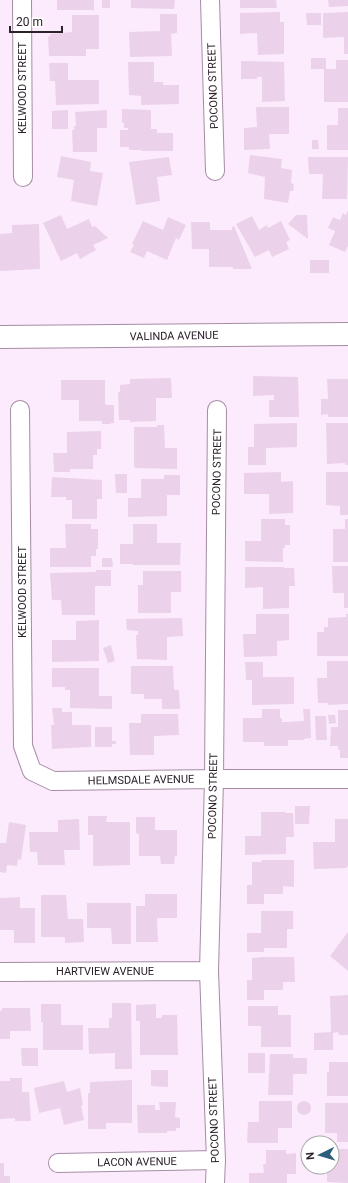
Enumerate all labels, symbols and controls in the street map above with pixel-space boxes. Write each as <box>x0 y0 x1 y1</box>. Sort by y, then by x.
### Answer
scale bar <box>10 8 62 34</box>
text: 20 m <box>16 15 43 29</box>
street label: KELWOOD STREET <box>16 41 29 134</box>
street label: POCONO STREET <box>205 42 221 129</box>
street label: VALINDA AVENUE <box>130 329 218 343</box>
street label: POCONO STREET <box>210 428 224 515</box>
street label: KELWOOD STREET <box>16 545 29 638</box>
street label: POCONO STREET <box>206 752 220 839</box>
street label: HELMSDALE AVENUE <box>88 773 194 787</box>
street label: HARTVIEW AVENUE <box>56 965 154 978</box>
street label: POCONO STREET <box>206 1076 222 1163</box>
north arrow <box>300 1135 340 1175</box>
text: N <box>304 1151 317 1160</box>
street label: LACON AVENUE <box>97 1155 177 1169</box>

